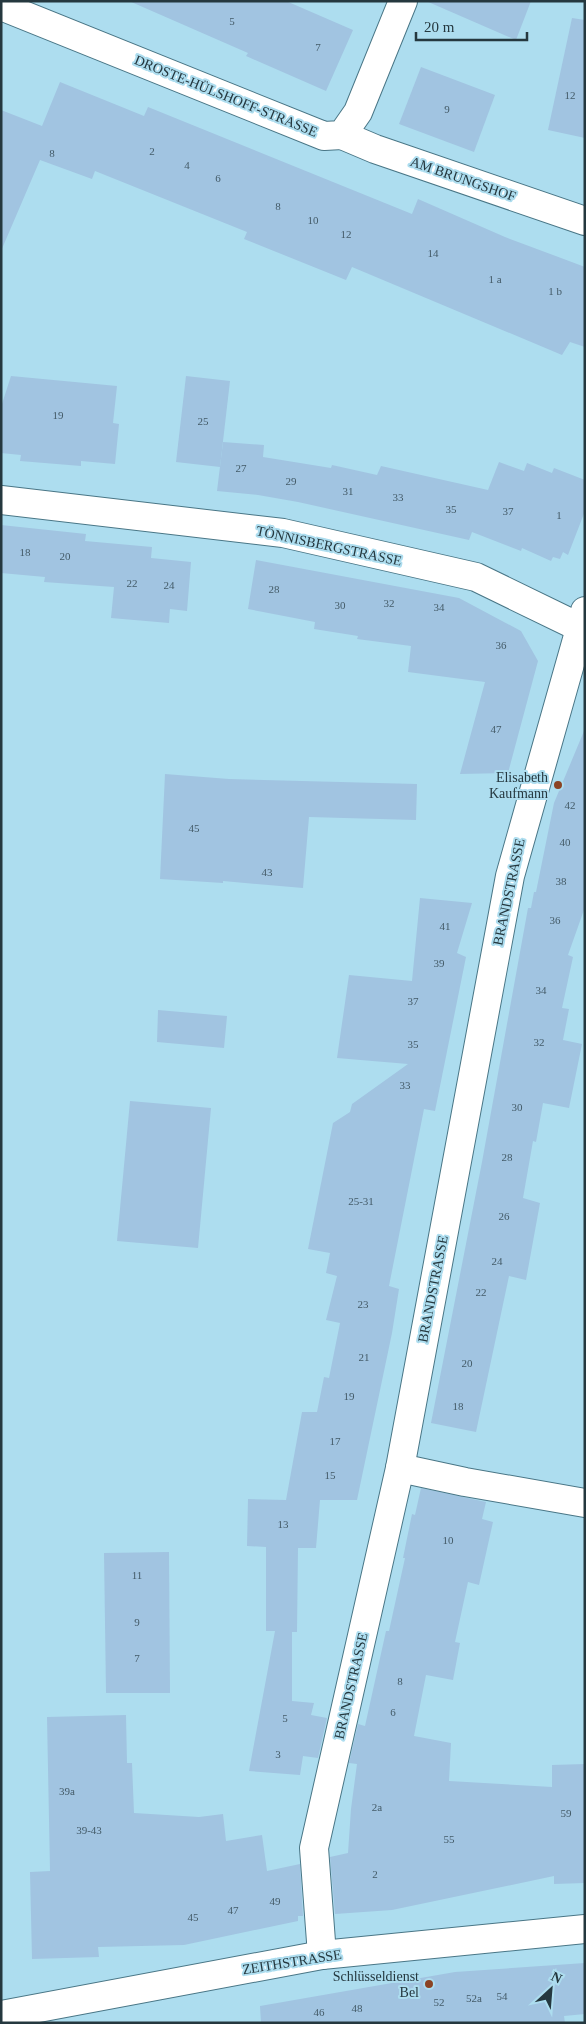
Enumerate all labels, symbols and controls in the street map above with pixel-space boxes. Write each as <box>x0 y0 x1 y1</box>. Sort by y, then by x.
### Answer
scale bar <box>416 10 527 42</box>
house number: 5 <box>229 15 235 27</box>
text: 20 m <box>424 19 455 35</box>
house number: 7 <box>315 41 321 53</box>
street label: DROSTE-HÜLSHOFF-STRASSE <box>132 51 320 140</box>
house number: 12 <box>565 89 576 101</box>
house number: 9 <box>444 103 450 115</box>
house number: 2 <box>149 145 155 157</box>
house number: 8 <box>49 147 55 159</box>
street label: AM BRUNGSHOF <box>408 154 518 204</box>
house number: 4 <box>184 159 190 171</box>
house number: 6 <box>215 172 221 184</box>
house number: 8 <box>275 200 281 212</box>
house number: 10 <box>308 214 319 226</box>
house number: 12 <box>341 228 352 240</box>
house number: 14 <box>428 247 439 259</box>
house number: 1 a <box>488 273 502 285</box>
house number: 1 b <box>548 285 562 297</box>
house number: 19 <box>53 409 64 421</box>
house number: 25 <box>198 415 209 427</box>
house number: 27 <box>236 462 247 474</box>
house number: 29 <box>286 475 297 487</box>
house number: 31 <box>343 485 354 497</box>
house number: 33 <box>393 491 404 503</box>
house number: 35 <box>446 503 457 515</box>
house number: 37 <box>503 505 514 517</box>
house number: 1 <box>556 509 562 521</box>
street label: TÖNNISBERGSTRASSE <box>255 522 403 569</box>
house number: 18 <box>20 546 31 558</box>
house number: 20 <box>60 550 71 562</box>
house number: 22 <box>127 577 138 589</box>
house number: 24 <box>164 579 175 591</box>
house number: 28 <box>269 583 280 595</box>
house number: 32 <box>384 597 395 609</box>
house number: 30 <box>335 599 346 611</box>
house number: 34 <box>434 601 445 613</box>
house number: 36 <box>496 639 507 651</box>
house number: 47 <box>491 723 502 735</box>
place label: Elisabeth Kaufmann <box>489 770 548 801</box>
marker: Elisabeth Kaufmann <box>552 779 564 791</box>
house number: 42 <box>565 799 576 811</box>
house number: 45 <box>189 822 200 834</box>
house number: 40 <box>560 836 571 848</box>
street label: BRANDSTRASSE <box>490 837 528 947</box>
house number: 43 <box>262 866 273 878</box>
house number: 38 <box>556 875 567 887</box>
house number: 36 <box>550 914 561 926</box>
house number: 41 <box>440 920 451 932</box>
house number: 39 <box>434 957 445 969</box>
house number: 34 <box>536 984 547 996</box>
house number: 37 <box>408 995 419 1007</box>
house number: 32 <box>534 1036 545 1048</box>
house number: 35 <box>408 1038 419 1050</box>
house number: 33 <box>400 1079 411 1091</box>
house number: 30 <box>512 1101 523 1113</box>
house number: 28 <box>502 1151 513 1163</box>
house number: 25-31 <box>348 1195 374 1207</box>
house number: 26 <box>499 1210 510 1222</box>
street label: BRANDSTRASSE <box>415 1234 451 1344</box>
house number: 24 <box>492 1255 503 1267</box>
house number: 22 <box>476 1286 487 1298</box>
house number: 23 <box>358 1298 369 1310</box>
house number: 21 <box>359 1351 370 1363</box>
house number: 20 <box>462 1357 473 1369</box>
house number: 19 <box>344 1390 355 1402</box>
house number: 18 <box>453 1400 464 1412</box>
house number: 17 <box>330 1435 341 1447</box>
house number: 15 <box>325 1469 336 1481</box>
house number: 13 <box>278 1518 289 1530</box>
house number: 10 <box>443 1534 454 1546</box>
house number: 11 <box>132 1569 142 1581</box>
house number: 9 <box>134 1616 140 1628</box>
street label: BRANDSTRASSE <box>331 1631 371 1741</box>
house number: 7 <box>134 1652 140 1664</box>
house number: 8 <box>397 1675 403 1687</box>
house number: 6 <box>390 1706 396 1718</box>
house number: 5 <box>282 1712 288 1724</box>
house number: 3 <box>275 1748 281 1760</box>
house number: 39a <box>59 1785 75 1797</box>
house number: 2a <box>372 1801 382 1813</box>
house number: 59 <box>561 1807 572 1819</box>
house number: 39-43 <box>76 1824 102 1836</box>
house number: 55 <box>444 1833 455 1845</box>
house number: 2 <box>372 1868 378 1880</box>
house number: 49 <box>270 1895 281 1907</box>
house number: 47 <box>228 1904 239 1916</box>
house number: 45 <box>188 1911 199 1923</box>
street label: ZEITHSTRASSE <box>241 1947 343 1977</box>
north arrow <box>526 1964 576 2014</box>
place label: Schlüsseldienst Bel <box>333 1969 419 2000</box>
text: N <box>549 1969 564 1987</box>
marker: Schlüsseldienst Bel <box>423 1978 435 1990</box>
house number: 54 <box>497 1990 508 2002</box>
house number: 52a <box>466 1992 482 2004</box>
house number: 52 <box>434 1996 445 2008</box>
house number: 48 <box>352 2002 363 2014</box>
house number: 46 <box>314 2006 325 2018</box>

